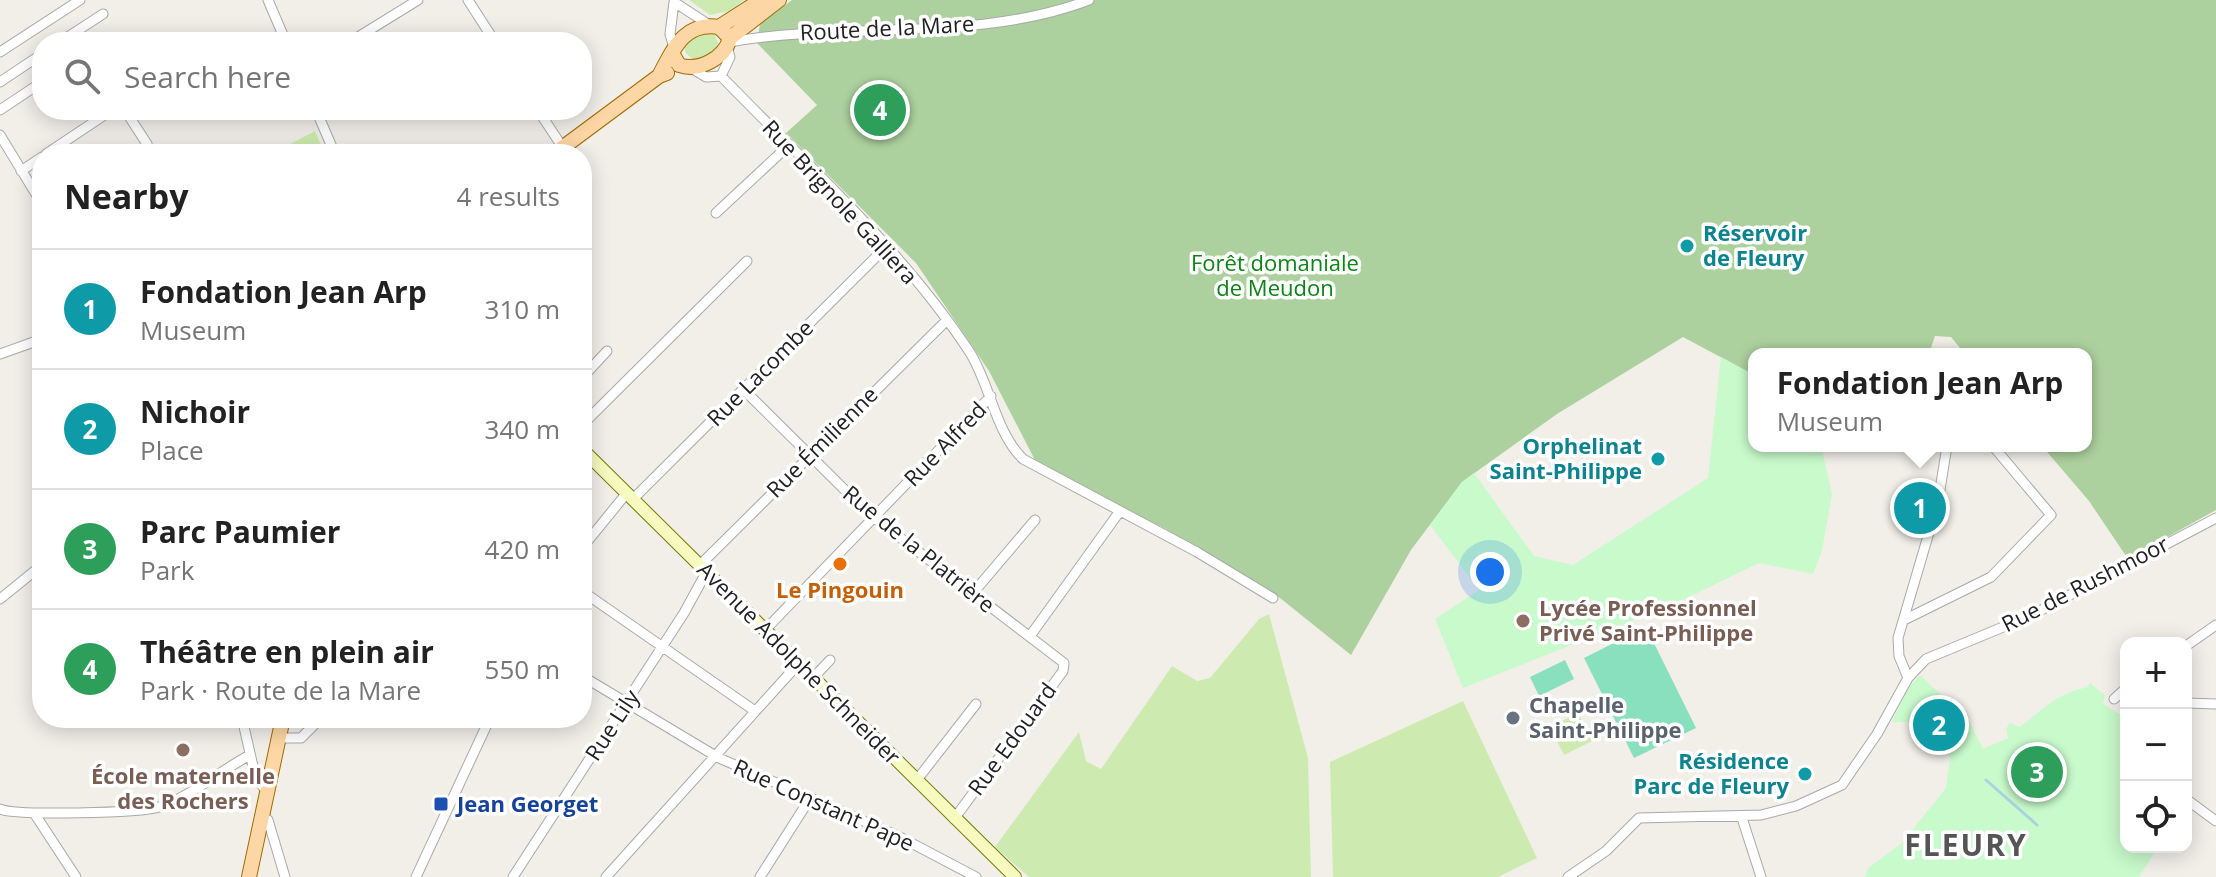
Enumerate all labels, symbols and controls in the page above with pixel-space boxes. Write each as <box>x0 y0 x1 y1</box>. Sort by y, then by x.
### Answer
street label: Route de la Mare <box>799 7 975 47</box>
search box <box>32 32 592 120</box>
icon: search <box>60 54 104 98</box>
text: Search here <box>124 56 291 97</box>
pin: 4 <box>854 80 906 140</box>
street label: Rue Brignole Galliera <box>757 113 925 290</box>
text: Nearby <box>64 173 189 219</box>
text: 4 results <box>457 178 560 214</box>
place label: Réservoir de Fleury <box>1703 217 1807 272</box>
marker: Réservoir de Fleury <box>1678 237 1696 255</box>
park label: Forêt domaniale de Meudon <box>1191 247 1359 302</box>
text: Fondation Jean Arp <box>140 271 427 312</box>
text: 1 <box>83 291 97 327</box>
text: 310 m <box>485 291 560 327</box>
text: Museum <box>140 312 246 348</box>
street label: Rue Lacombe <box>700 313 819 432</box>
popup <box>1748 348 2092 452</box>
text: Fondation Jean Arp <box>1777 362 2063 403</box>
street label: Rue Émilienne <box>759 379 884 504</box>
text: Nichoir <box>140 391 250 432</box>
street label: Rue Alfred <box>896 394 992 492</box>
text: Museum <box>1777 403 1883 439</box>
text: 2 <box>83 411 97 447</box>
text: 340 m <box>485 411 560 447</box>
place label: Orphelinat Saint-Philippe <box>1490 430 1642 485</box>
text: Place <box>140 432 204 468</box>
marker: Orphelinat Saint-Philippe <box>1649 450 1667 468</box>
street label: Rue de la Platrière <box>837 478 1002 619</box>
pin: 1 <box>1894 478 1946 538</box>
text: Parc Paumier <box>140 511 340 552</box>
street label: Rue de Rushmoor <box>1996 528 2173 638</box>
text: 3 <box>83 531 97 567</box>
text: 420 m <box>485 531 560 567</box>
text: Park <box>140 552 194 588</box>
your location <box>1470 552 1510 592</box>
street label: Avenue Adolphe Schneider <box>692 554 908 770</box>
marker: Le Pingouin <box>831 555 849 573</box>
place label: Le Pingouin <box>776 574 904 604</box>
place label: Lycée Professionnel Privé Saint-Philippe <box>1539 592 1757 647</box>
marker: Lycée Professionnel Privé Saint-Philippe <box>1514 612 1532 630</box>
text: Théâtre en plein air <box>140 631 434 672</box>
map controls <box>2120 637 2192 853</box>
button: + <box>2120 637 2192 709</box>
text: 4 <box>83 651 97 687</box>
text: 550 m <box>485 651 560 687</box>
text: Park · Route de la Mare <box>140 672 421 708</box>
street label: Rue Edouard <box>960 676 1062 801</box>
street label: Rue Lily <box>577 682 646 766</box>
place label: Chapelle Saint-Philippe <box>1529 689 1681 744</box>
pin: 2 <box>1913 695 1965 755</box>
marker: Chapelle Saint-Philippe <box>1504 709 1522 727</box>
button: − <box>2120 709 2192 781</box>
marker: École maternelle des Rochers <box>174 741 192 759</box>
pin: 3 <box>2011 742 2063 802</box>
place label: Résidence Parc de Fleury <box>1633 745 1789 800</box>
street label: Rue Constant Pape <box>729 751 919 857</box>
place label: École maternelle des Rochers <box>91 760 275 815</box>
marker: Résidence Parc de Fleury <box>1796 765 1814 783</box>
button: locate <box>2120 781 2192 853</box>
place label: Jean Georget <box>455 788 598 818</box>
marker: Jean Georget <box>432 795 450 813</box>
district label: FLEURY <box>1904 824 2028 865</box>

